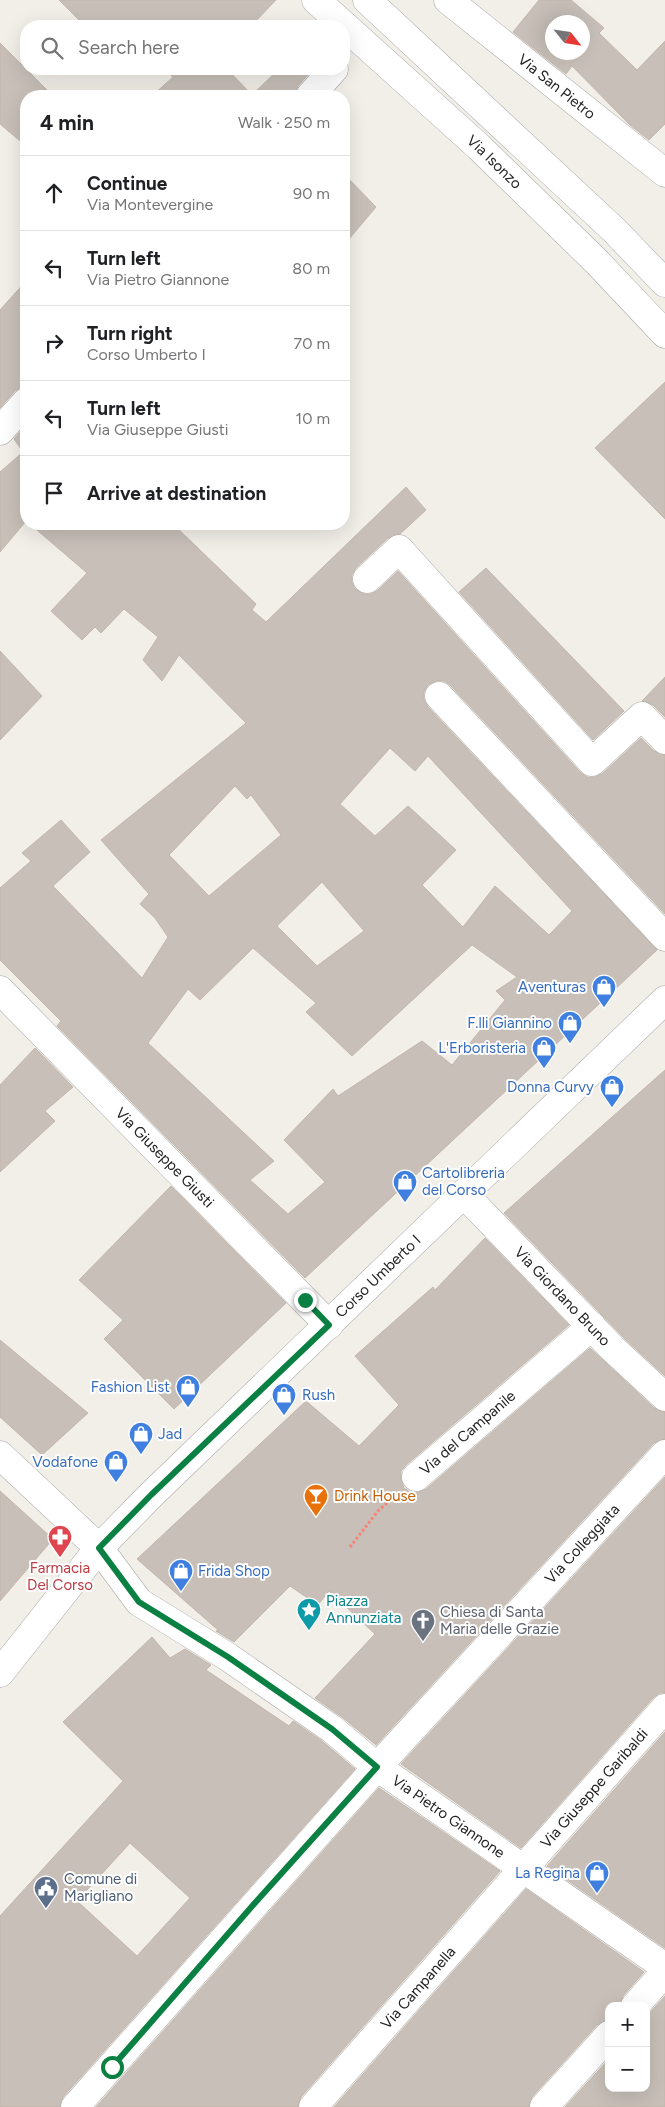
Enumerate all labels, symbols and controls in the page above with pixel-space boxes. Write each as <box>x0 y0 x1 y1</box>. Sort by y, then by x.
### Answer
north arrow <box>545 15 590 60</box>
search box <box>20 20 350 75</box>
icon: search <box>38 34 66 62</box>
text: Search here <box>78 36 180 59</box>
street label: Via San Pietro <box>514 50 599 123</box>
text: 4 min <box>40 110 94 135</box>
text: Walk · 250 m <box>238 113 330 132</box>
street label: Via Isonzo <box>463 131 526 193</box>
text: Continue <box>87 172 167 195</box>
icon: ahead <box>40 179 68 207</box>
text: 90 m <box>293 184 330 203</box>
text: Via Montevergine <box>87 195 213 214</box>
text: Turn left <box>87 247 161 270</box>
icon: left <box>40 254 68 282</box>
text: 80 m <box>292 259 330 278</box>
text: Via Pietro Giannone <box>87 270 229 289</box>
text: Turn right <box>87 322 173 345</box>
icon: right <box>40 329 68 357</box>
text: 70 m <box>294 334 330 353</box>
text: Corso Umberto I <box>87 345 206 364</box>
text: Turn left <box>87 397 161 420</box>
icon: left <box>40 404 68 432</box>
text: 10 m <box>296 409 330 428</box>
text: Via Giuseppe Giusti <box>87 420 229 439</box>
icon: arrive <box>40 479 68 507</box>
text: Arrive at destination <box>87 482 266 505</box>
shop icon: Aventuras <box>591 974 617 1008</box>
place label: Aventuras <box>518 978 586 996</box>
shop icon: F.lli Giannino <box>557 1010 583 1044</box>
place label: F.lli Giannino <box>467 1014 552 1032</box>
shop icon: L'Erboristeria <box>531 1035 557 1069</box>
place label: L'Erboristeria <box>438 1039 526 1057</box>
shop icon: Donna Curvy <box>599 1074 625 1108</box>
place label: Donna Curvy <box>507 1078 594 1096</box>
street label: Via Giuseppe Giusti <box>112 1104 218 1211</box>
place label: Cartolibreria del Corso <box>422 1164 505 1199</box>
shop icon: Cartolibreria del Corso <box>392 1169 418 1203</box>
street label: Corso Umberto I <box>332 1231 425 1321</box>
street label: Via Giordano Bruno <box>511 1243 614 1350</box>
route end <box>294 1289 317 1312</box>
shop icon: Fashion List <box>175 1374 201 1408</box>
place label: Fashion List <box>91 1378 170 1396</box>
shop icon: Rush <box>271 1382 297 1416</box>
place label: Rush <box>302 1386 335 1404</box>
street label: Via del Campanile <box>416 1387 519 1479</box>
shop icon: Jad <box>128 1421 154 1455</box>
place label: Jad <box>158 1425 182 1443</box>
shop icon: Vodafone <box>103 1449 129 1483</box>
place label: Vodafone <box>32 1453 98 1471</box>
bar icon: Drink House <box>303 1483 329 1517</box>
place label: Drink House <box>334 1487 416 1505</box>
street label: Via Colleggiata <box>541 1500 623 1587</box>
pharmacy icon: Farmacia Del Corso <box>47 1524 73 1558</box>
shop icon: Frida Shop <box>168 1558 194 1592</box>
place label: Farmacia Del Corso <box>27 1559 93 1594</box>
place label: Frida Shop <box>198 1562 270 1580</box>
place label: Piazza Annunziata <box>326 1592 401 1627</box>
place icon: Piazza Annunziata <box>296 1597 322 1631</box>
place label: Chiesa di Santa Maria delle Grazie <box>440 1603 559 1638</box>
church icon: Chiesa di Santa Maria delle Grazie <box>410 1608 436 1642</box>
street label: Via Giuseppe Garibaldi <box>537 1725 652 1852</box>
street label: Via Pietro Giannone <box>389 1771 508 1862</box>
shop icon: La Regina <box>584 1860 610 1894</box>
place label: La Regina <box>515 1864 580 1882</box>
place label: Comune di Marigliano <box>64 1870 137 1905</box>
public building icon: Comune di Marigliano <box>33 1875 59 1909</box>
street label: Via Campanella <box>377 1943 459 2033</box>
map controls <box>605 2002 650 2092</box>
button: + <box>605 2002 650 2047</box>
button: − <box>605 2047 650 2092</box>
route start <box>101 2056 124 2079</box>

